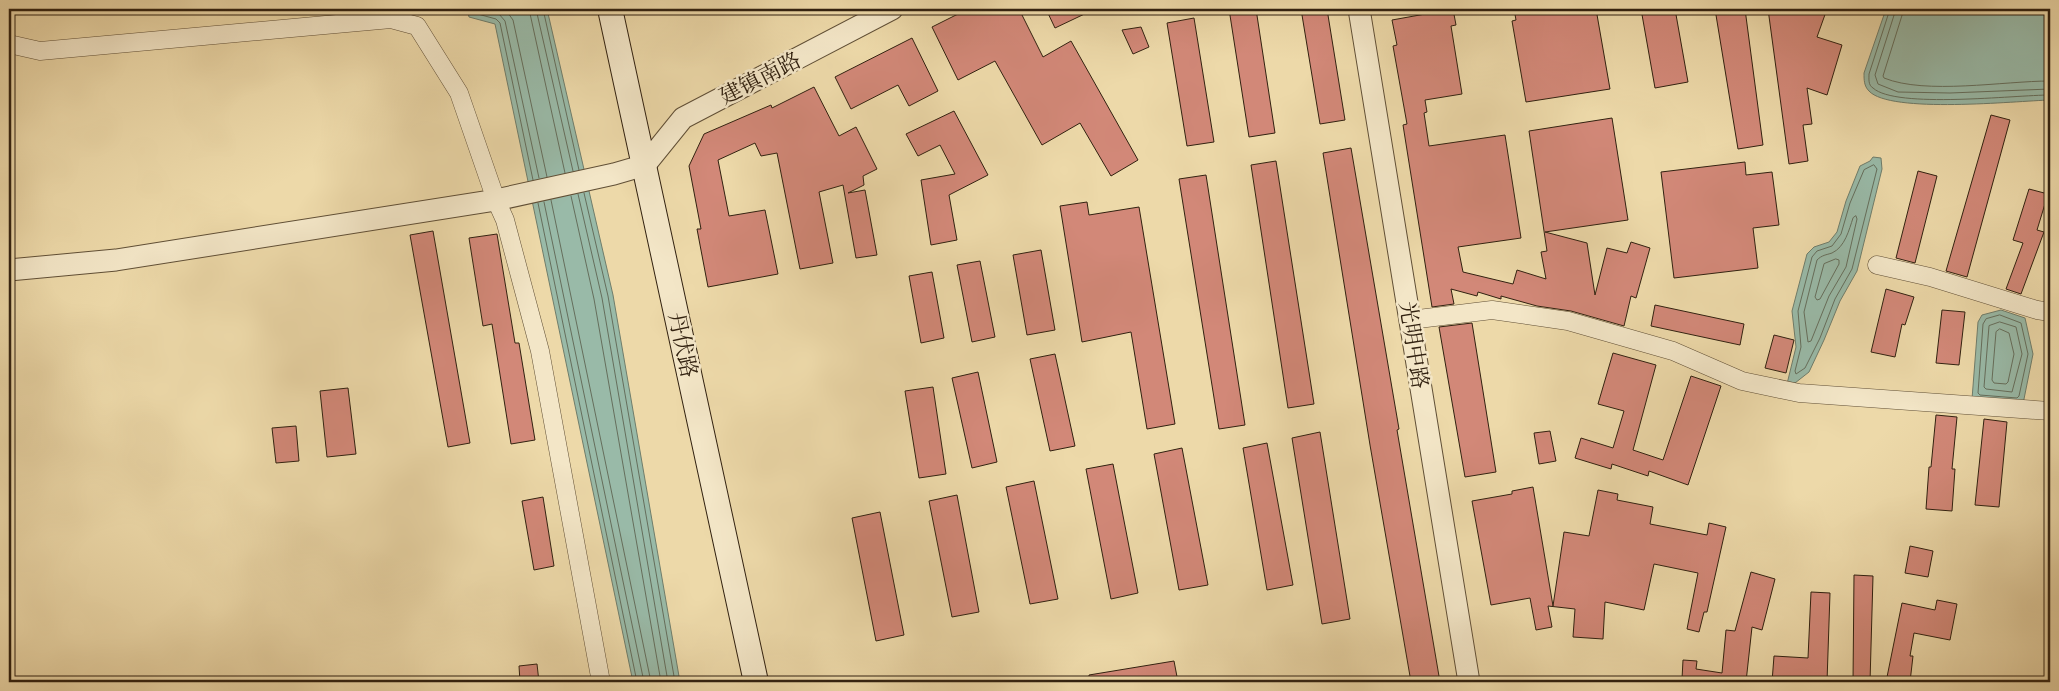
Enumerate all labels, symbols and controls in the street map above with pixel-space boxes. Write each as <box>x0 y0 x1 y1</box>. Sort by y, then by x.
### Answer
street label: 建镇南路 <box>714 45 806 111</box>
street label: 光明中路 <box>1393 299 1435 391</box>
street label: 丹伏路 <box>662 310 704 380</box>

